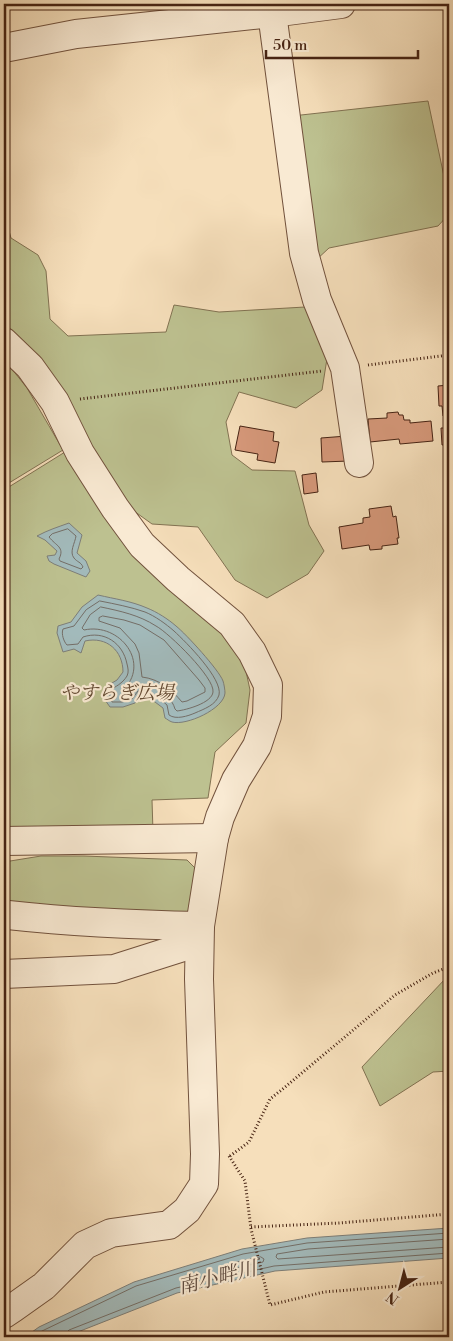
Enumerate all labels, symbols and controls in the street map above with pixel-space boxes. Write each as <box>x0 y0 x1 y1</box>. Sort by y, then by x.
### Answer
scale bar <box>266 28 418 60</box>
text: 50 m <box>273 36 307 55</box>
park label: やすらぎ広場 <box>60 681 176 705</box>
water label: 南小畔川 <box>176 1256 261 1300</box>
north arrow <box>376 1264 426 1314</box>
text: N <box>383 1287 403 1308</box>

